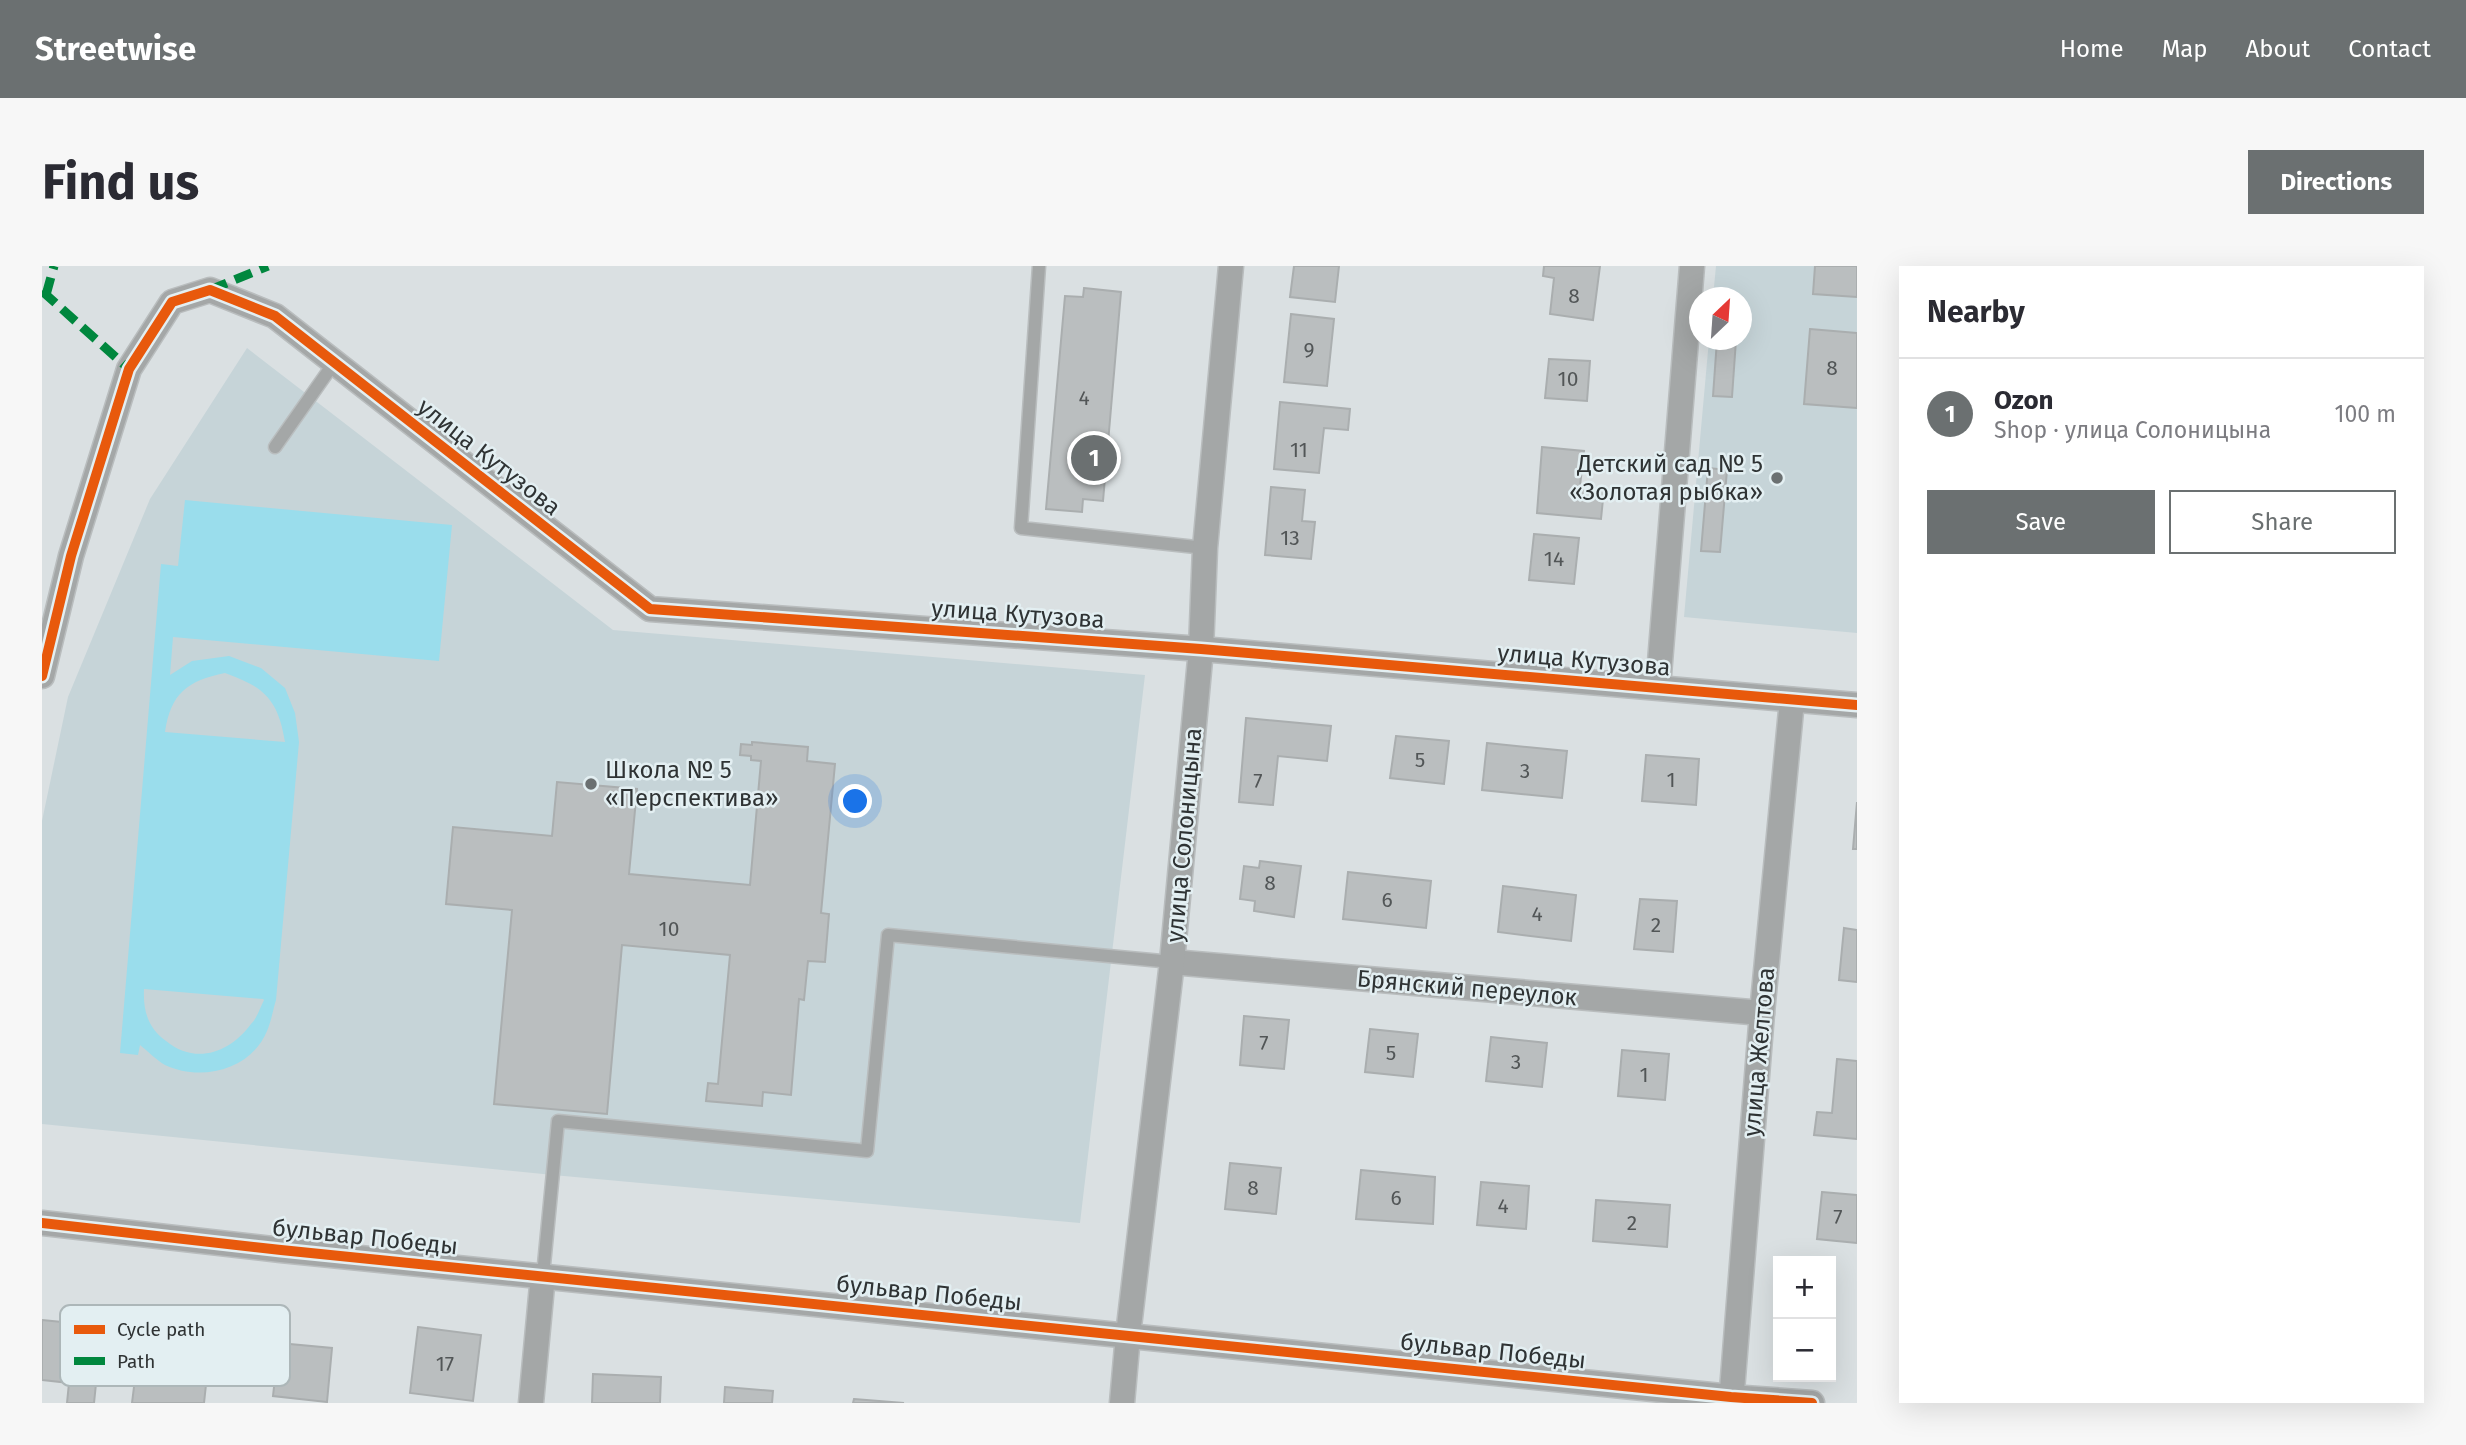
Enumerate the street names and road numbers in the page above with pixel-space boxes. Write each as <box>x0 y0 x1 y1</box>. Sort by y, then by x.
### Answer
street label: улица Кутузова <box>412 393 566 521</box>
street label: улица Кутузова <box>930 594 1106 634</box>
street label: улица Кутузова <box>1496 638 1672 682</box>
street label: улица Солоницына <box>1161 726 1207 944</box>
street label: Брянский переулок <box>1356 964 1579 1012</box>
street label: улица Желтова <box>1738 966 1780 1138</box>
street label: бульвар Победы <box>271 1213 459 1261</box>
street label: бульвар Победы <box>835 1269 1023 1317</box>
street label: бульвар Победы <box>1399 1327 1587 1375</box>

